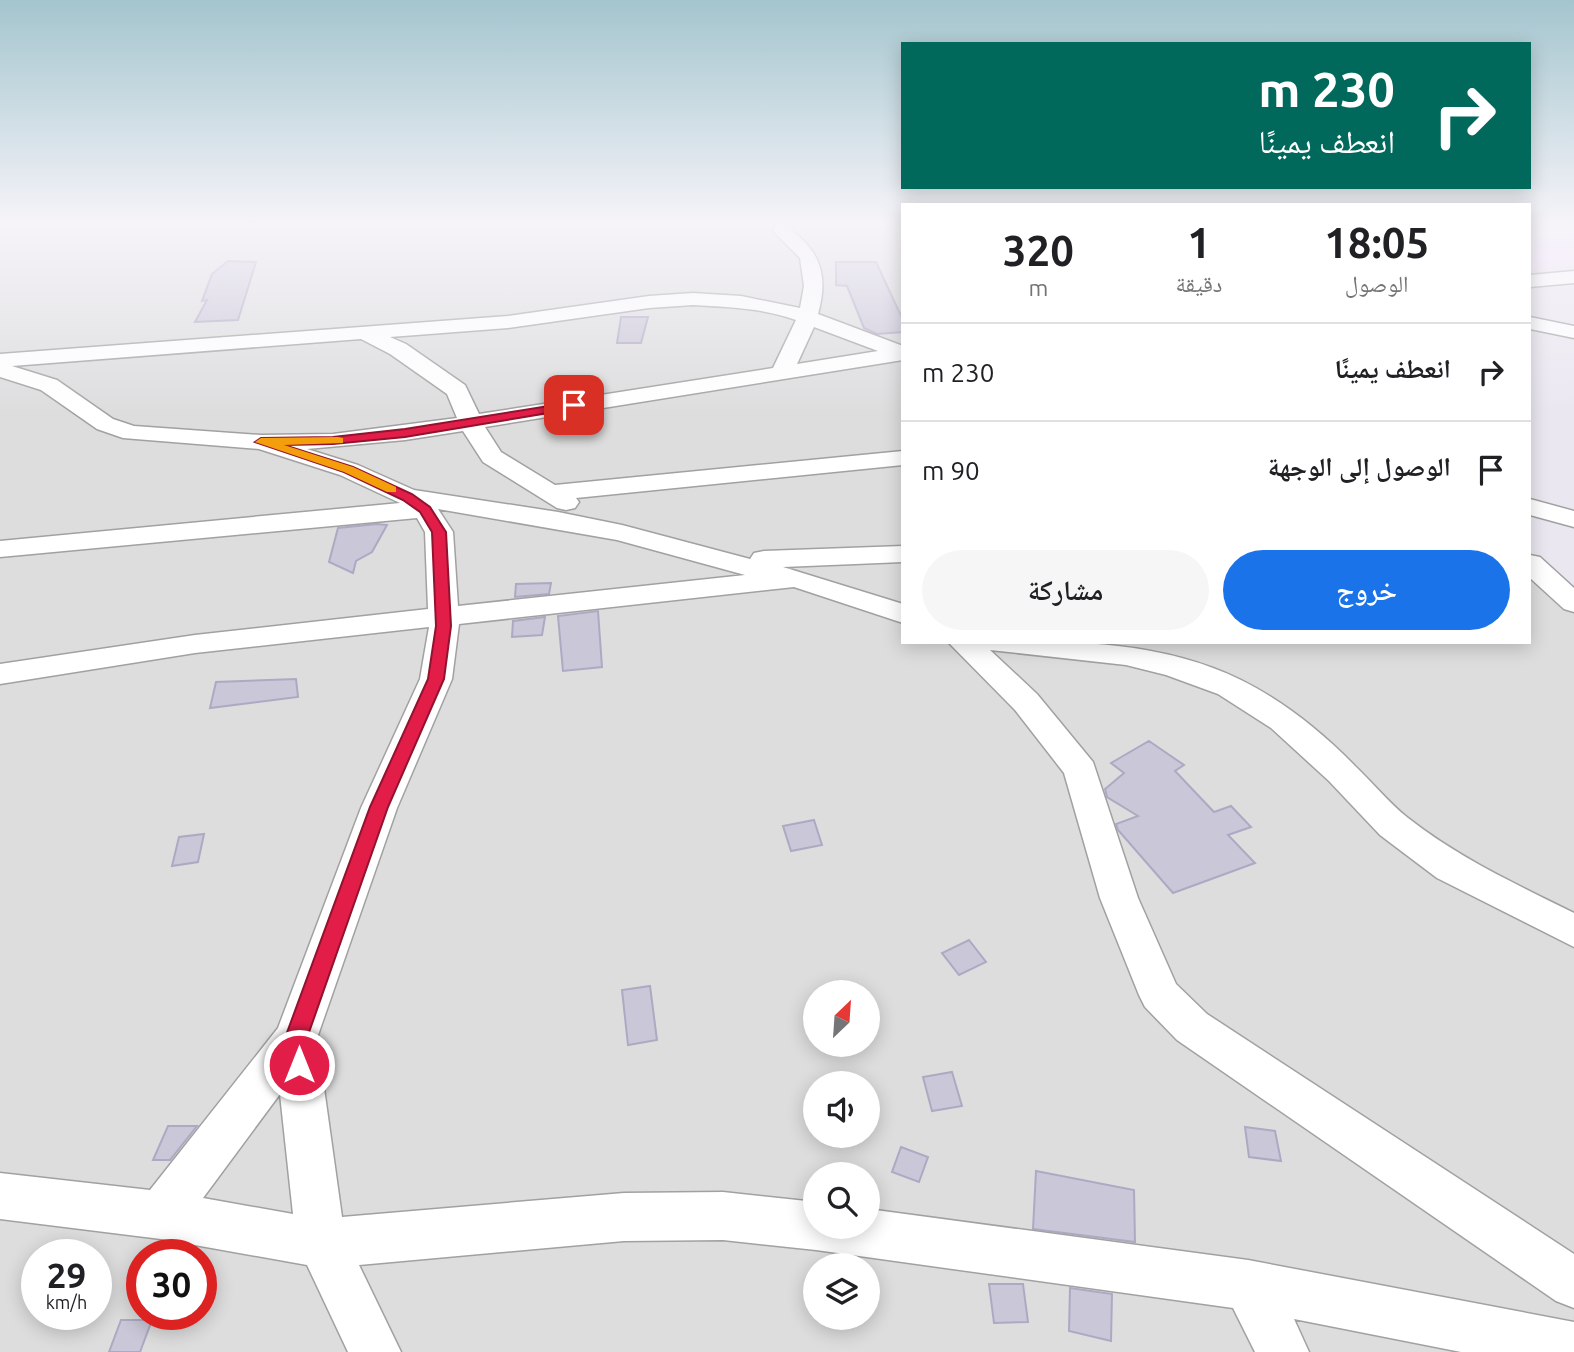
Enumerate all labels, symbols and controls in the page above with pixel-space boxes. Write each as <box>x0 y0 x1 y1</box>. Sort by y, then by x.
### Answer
text: 230 m <box>1258 61 1395 116</box>
icon: right <box>1419 70 1510 161</box>
text: انعطف يمينًا <box>1259 123 1395 159</box>
text: 1 <box>1187 219 1211 266</box>
text: 18:05 <box>1324 219 1429 266</box>
text: 320 <box>1003 227 1074 274</box>
text: دقيقة <box>1176 271 1222 296</box>
text: الوصول <box>1345 271 1409 296</box>
text: m <box>1028 275 1048 300</box>
icon: right <box>1472 353 1510 391</box>
text: انعطف يمينًا <box>1335 354 1451 383</box>
text: 230 m <box>922 358 994 387</box>
pin <box>544 375 604 435</box>
icon: arrive <box>555 386 593 424</box>
icon: arrive <box>1472 451 1510 489</box>
text: الوصول إلى الوجهة <box>1268 452 1451 481</box>
text: 90 m <box>922 456 980 485</box>
button: مشاركة <box>922 550 1209 630</box>
button: خروج <box>1223 550 1510 630</box>
north arrow <box>803 980 880 1057</box>
map controls <box>803 980 880 1330</box>
position arrow <box>262 1028 336 1102</box>
button: sound <box>803 1071 880 1148</box>
button: search <box>803 1162 880 1239</box>
speed limit sign: 30 <box>126 1239 217 1330</box>
button: layers <box>803 1253 880 1330</box>
text: 29 <box>47 1255 86 1295</box>
text: km/h <box>46 1292 87 1312</box>

